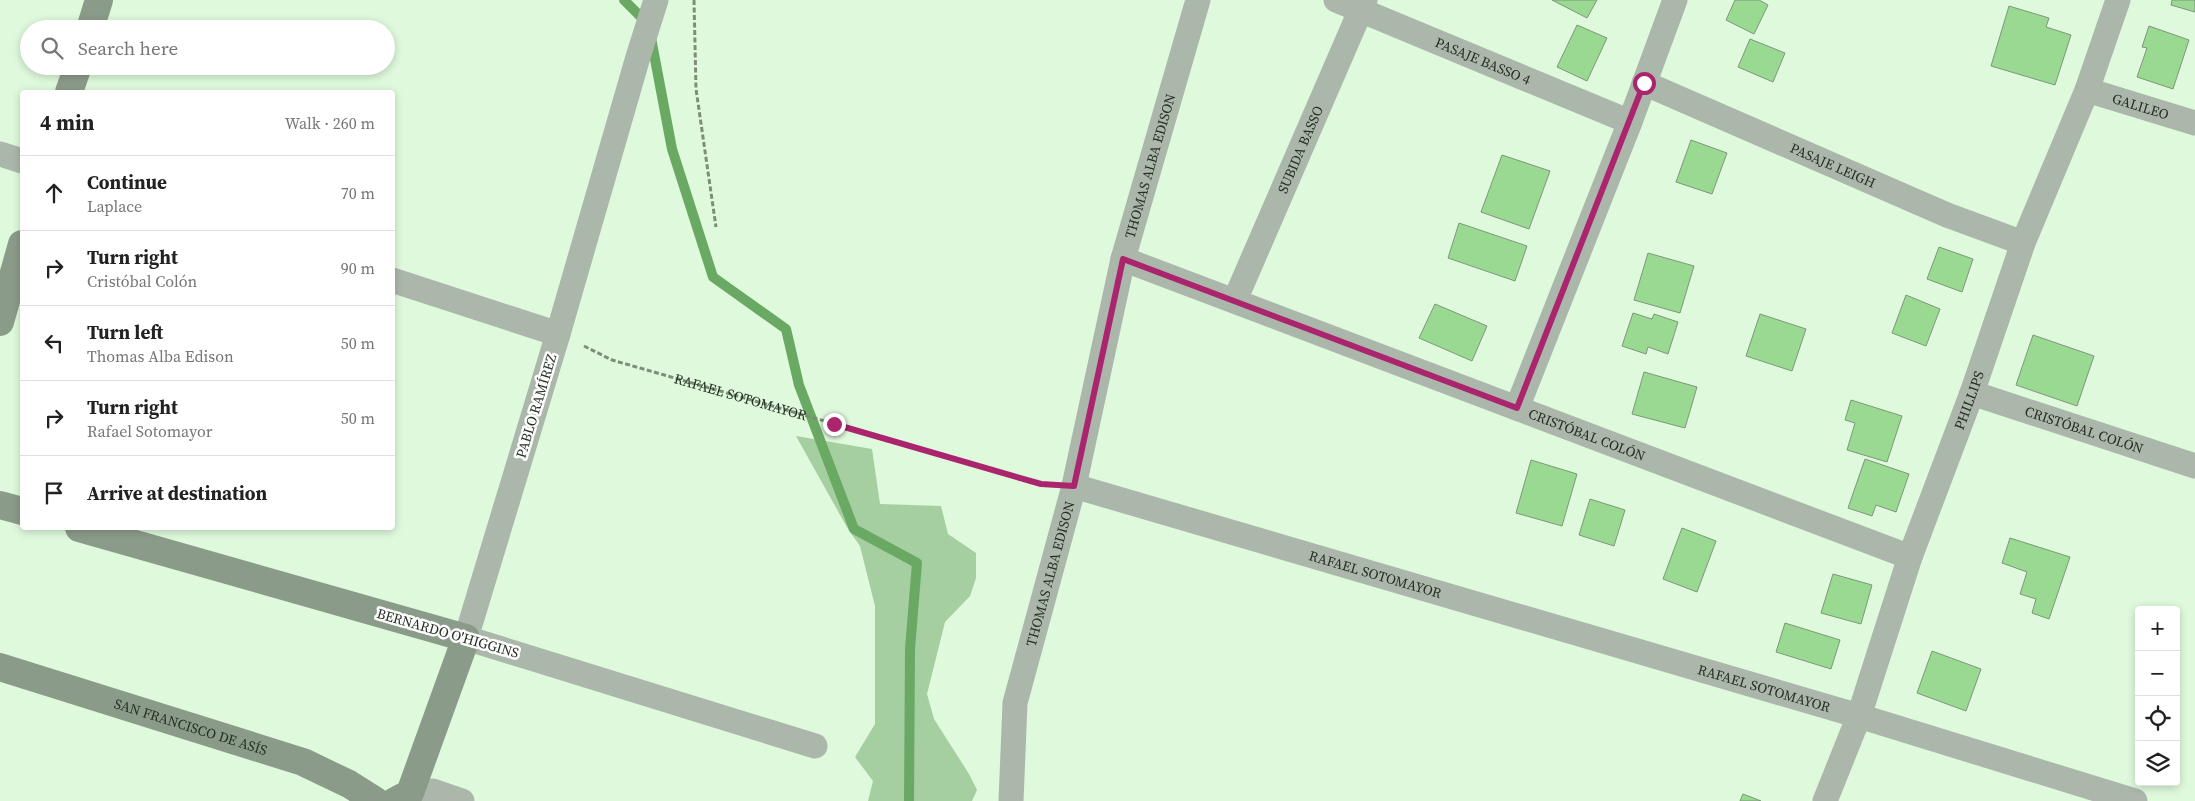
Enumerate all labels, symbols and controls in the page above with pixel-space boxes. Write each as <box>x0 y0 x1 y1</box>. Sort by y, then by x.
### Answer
search box <box>20 20 395 75</box>
street label: PASAJE BASSO 4 <box>1432 32 1534 90</box>
icon: search <box>38 34 66 62</box>
text: Search here <box>78 35 178 61</box>
route start <box>1633 72 1656 95</box>
street label: GALILEO <box>2110 88 2171 124</box>
street label: THOMAS ALBA EDISON <box>1120 91 1180 241</box>
street label: SUBIDA BASSO <box>1272 102 1328 197</box>
text: 4 min <box>40 108 95 137</box>
text: Walk · 260 m <box>285 112 375 134</box>
street label: PASAJE LEIGH <box>1787 138 1879 193</box>
text: Continue <box>87 169 167 195</box>
icon: ahead <box>40 179 68 207</box>
text: 70 m <box>341 182 375 204</box>
text: Laplace <box>87 195 142 217</box>
text: Turn right <box>87 244 178 270</box>
icon: right <box>40 254 68 282</box>
text: 90 m <box>341 257 375 279</box>
text: Cristóbal Colón <box>87 270 197 292</box>
text: Turn left <box>87 319 163 345</box>
icon: left <box>40 329 68 357</box>
text: 50 m <box>341 332 375 354</box>
text: Thomas Alba Edison <box>87 345 234 367</box>
street label: PABLO RAMÍREZ <box>511 351 561 460</box>
street label: RAFAEL SOTOMAYOR <box>672 368 809 425</box>
street label: PHILLIPS <box>1949 368 1989 433</box>
text: Turn right <box>87 394 178 420</box>
street label: CRISTÓBAL COLÓN <box>2022 401 2146 458</box>
street label: CRISTÓBAL COLÓN <box>1525 403 1648 466</box>
icon: right <box>40 404 68 432</box>
text: 50 m <box>341 407 375 429</box>
route end <box>823 413 846 436</box>
text: Rafael Sotomayor <box>87 420 213 442</box>
icon: arrive <box>40 479 68 507</box>
text: Arrive at destination <box>87 480 267 506</box>
street label: THOMAS ALBA EDISON <box>1021 499 1079 649</box>
street label: RAFAEL SOTOMAYOR <box>1307 545 1444 603</box>
street label: BERNARDO O'HIGGINS <box>375 603 521 663</box>
map controls <box>2135 606 2180 786</box>
button: + <box>2135 606 2180 651</box>
button: − <box>2135 651 2180 696</box>
street label: RAFAEL SOTOMAYOR <box>1695 659 1833 717</box>
street label: SAN FRANCISCO DE ASÍS <box>112 693 270 760</box>
button: locate <box>2135 696 2180 741</box>
button: layers <box>2135 741 2180 786</box>

